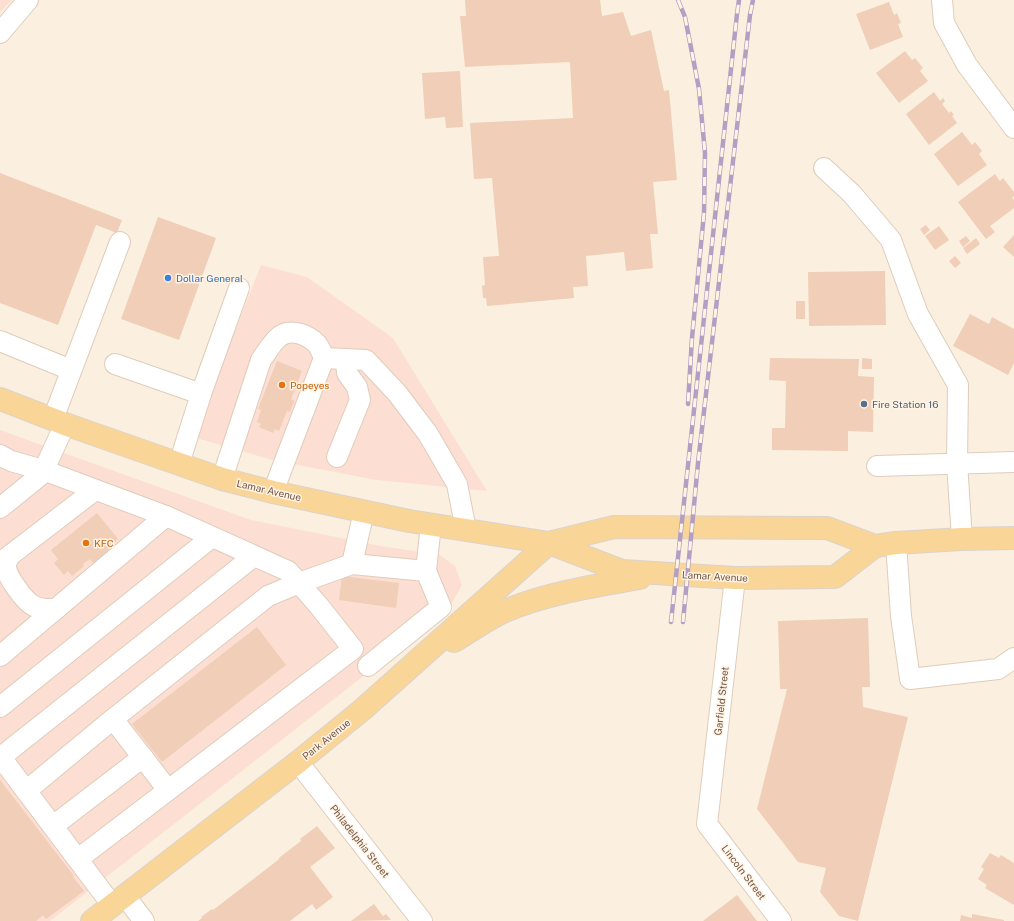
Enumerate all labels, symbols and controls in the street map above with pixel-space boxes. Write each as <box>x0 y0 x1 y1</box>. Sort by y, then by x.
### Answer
place label: Dollar General <box>176 272 243 284</box>
marker: Dollar General <box>163 273 173 283</box>
place label: Popeyes <box>290 379 329 391</box>
marker: Popeyes <box>277 380 287 390</box>
place label: Fire Station 16 <box>872 398 939 410</box>
marker: Fire Station 16 <box>859 399 869 409</box>
street label: Lamar Avenue <box>235 477 303 503</box>
place label: KFC <box>94 537 114 549</box>
marker: KFC <box>81 538 91 548</box>
street label: Lamar Avenue <box>682 568 749 584</box>
street label: Garfield Street <box>711 666 731 736</box>
street label: Park Avenue <box>300 716 353 762</box>
street label: Philadelphia Street <box>328 802 392 880</box>
street label: Lincoln Street <box>719 842 769 902</box>

